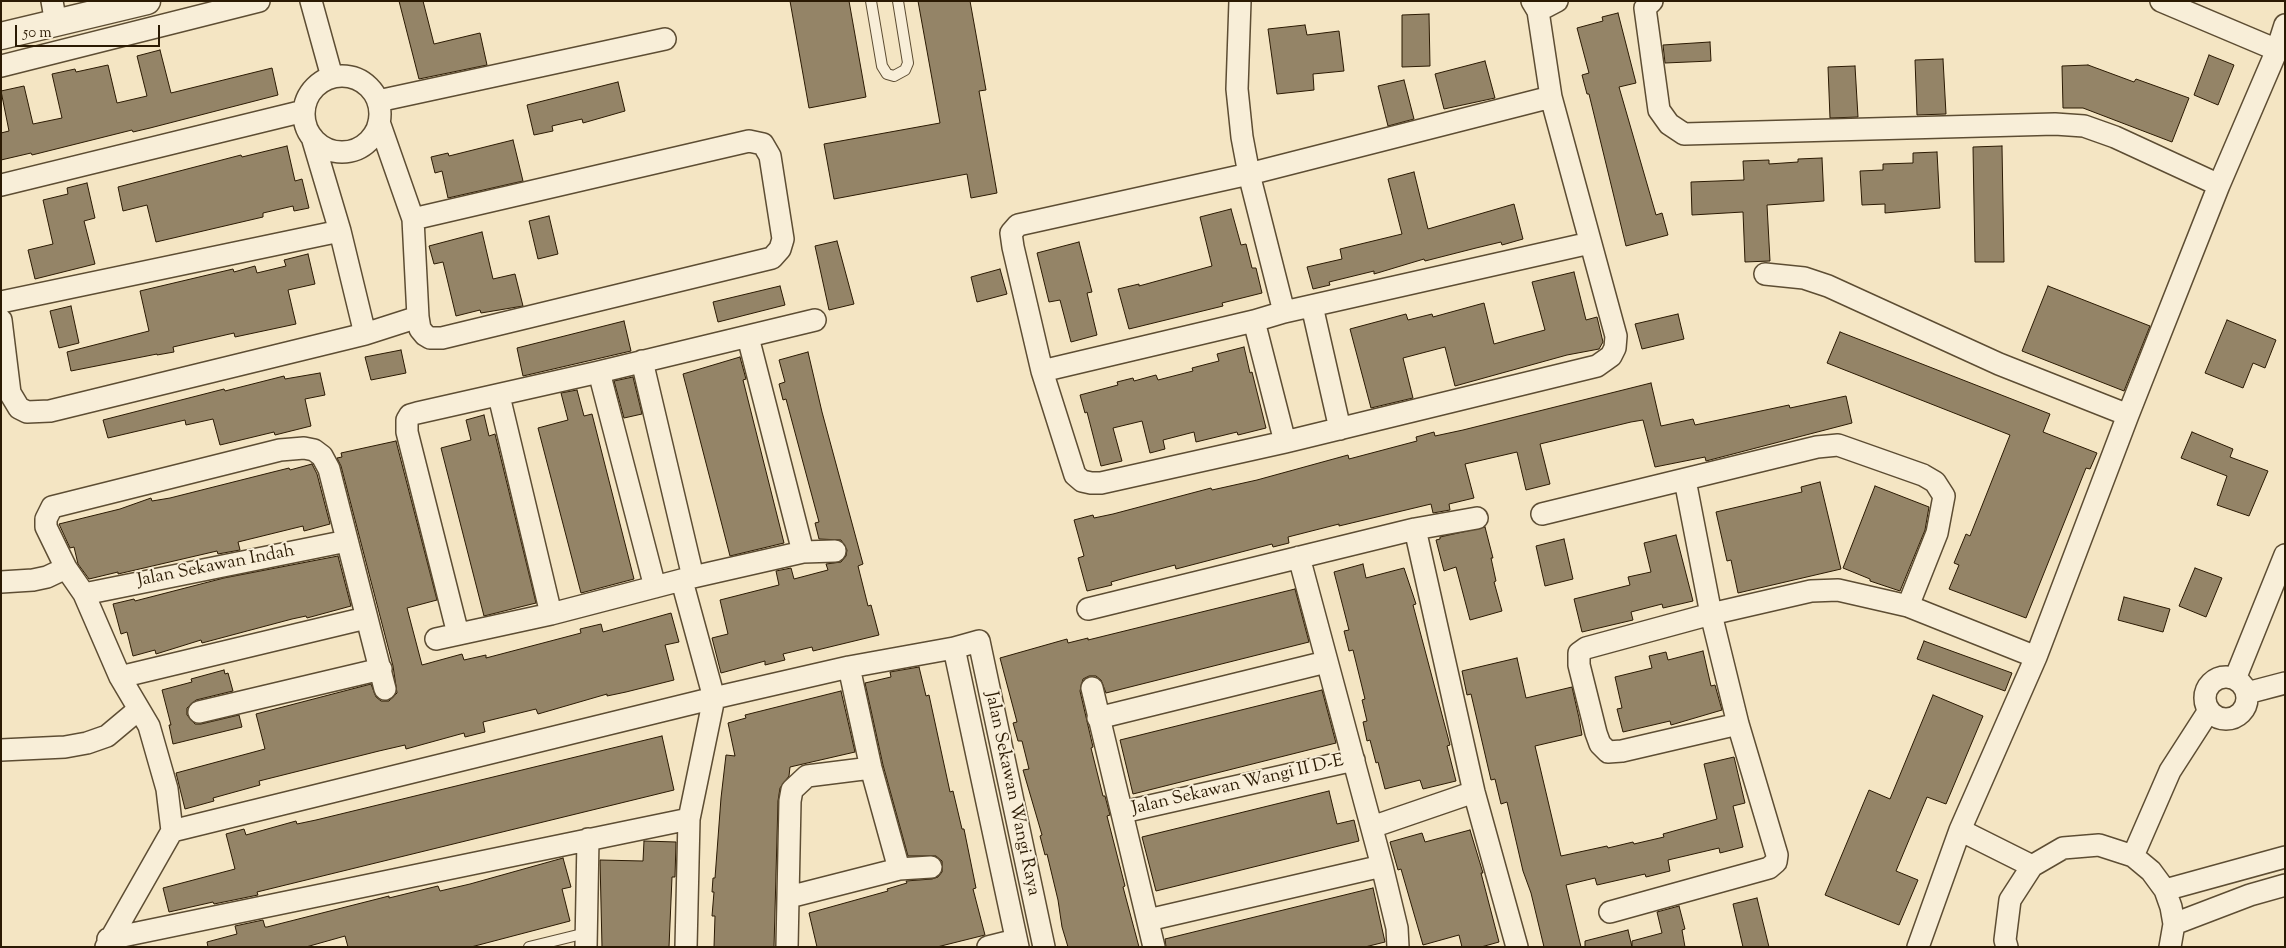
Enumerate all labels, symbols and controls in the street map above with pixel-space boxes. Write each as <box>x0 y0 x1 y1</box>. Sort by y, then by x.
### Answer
scale bar <box>18 15 162 47</box>
text: 50 m <box>23 23 52 44</box>
street label: Jalan Sekawan Indah <box>135 541 297 593</box>
street label: Jalan Sekawan Wangi Raya <box>979 690 1043 898</box>
street label: Jalan Sekawan Wangi II D-E <box>1130 751 1346 821</box>

